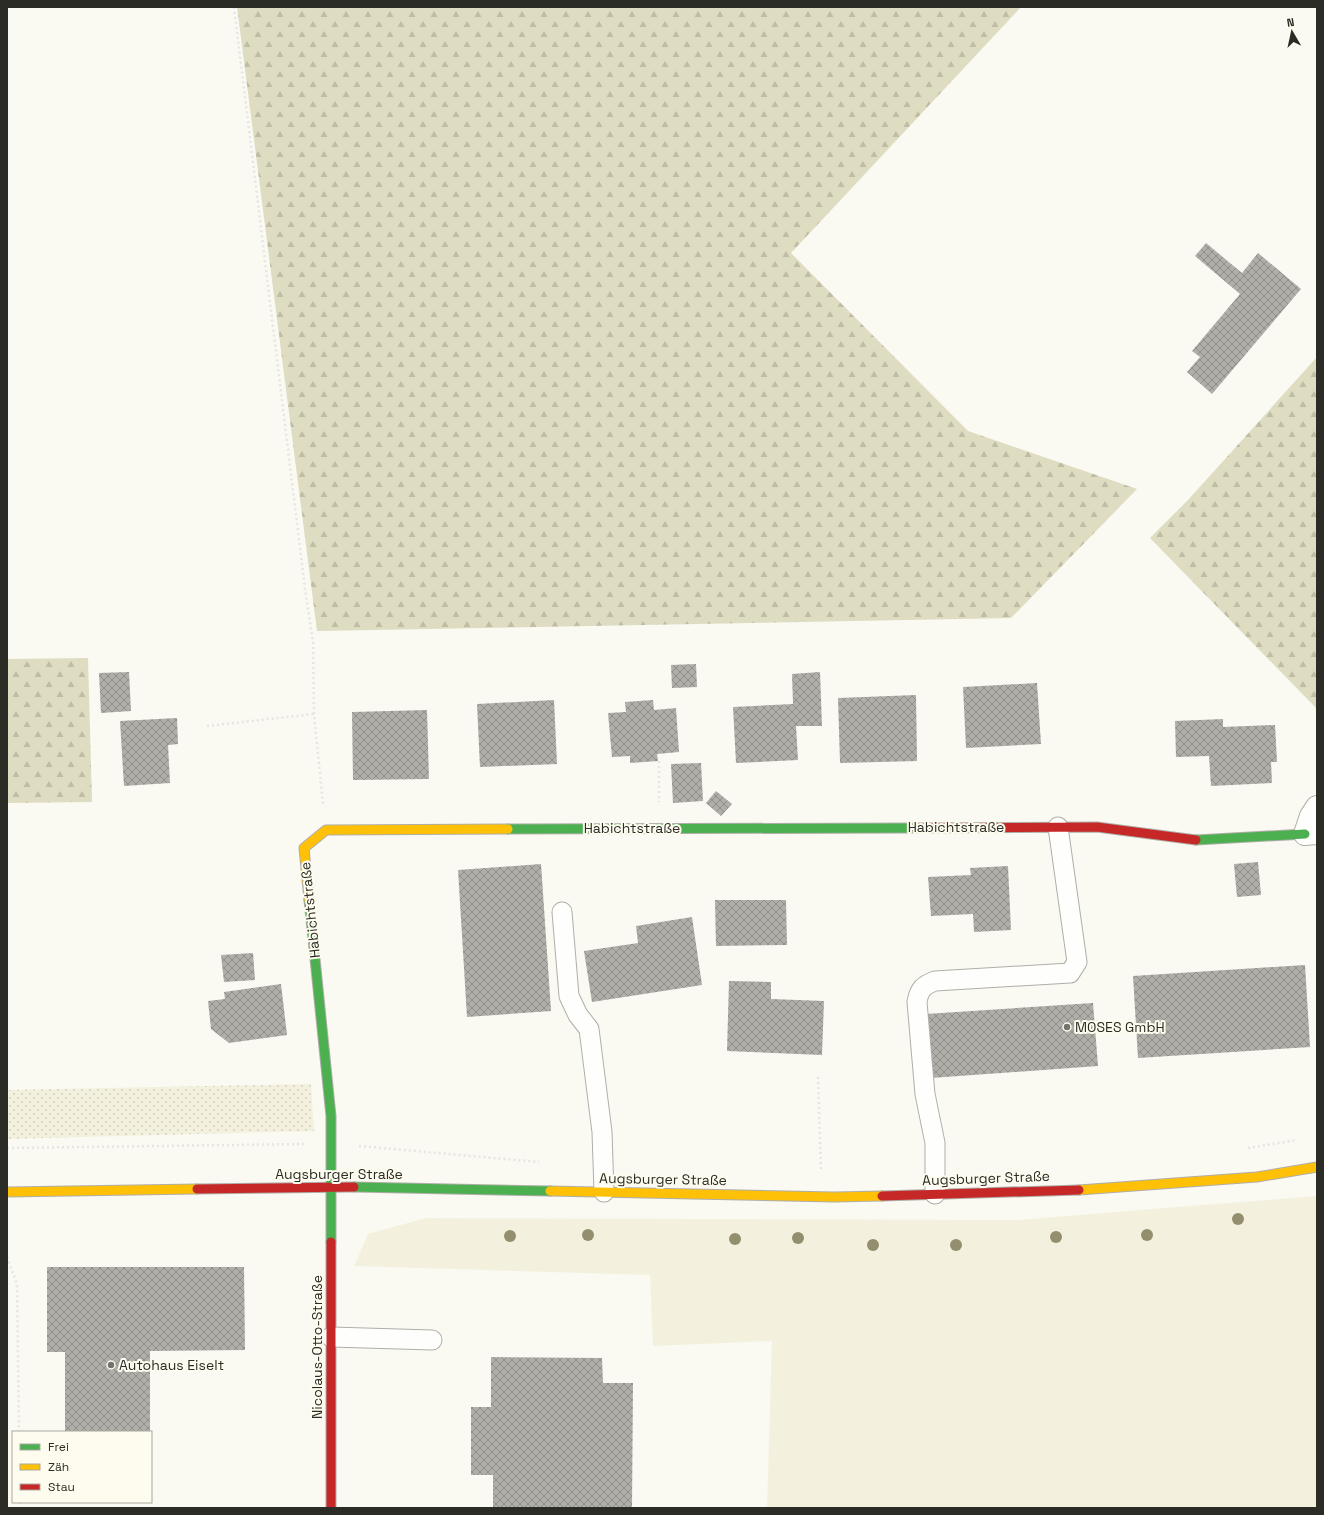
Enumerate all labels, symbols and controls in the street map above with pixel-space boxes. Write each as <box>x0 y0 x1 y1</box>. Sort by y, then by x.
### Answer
north arrow <box>1272 12 1312 52</box>
text: N <box>1286 15 1295 30</box>
street label: Habichtstraße <box>908 818 1004 836</box>
street label: Habichtstraße <box>584 819 680 837</box>
street label: Habichtstraße <box>296 861 324 959</box>
place label: MOSES GmbH <box>1075 1018 1165 1036</box>
marker: MOSES GmbH <box>1062 1022 1072 1032</box>
street label: Augsburger Straße <box>275 1165 403 1183</box>
street label: Augsburger Straße <box>922 1167 1050 1189</box>
street label: Augsburger Straße <box>599 1169 727 1189</box>
street label: Nicolaus-Otto-Straße <box>308 1275 326 1419</box>
place label: Autohaus Eiselt <box>119 1356 224 1374</box>
marker: Autohaus Eiselt <box>106 1360 116 1370</box>
legend <box>12 1431 152 1503</box>
text: Frei <box>48 1439 69 1455</box>
text: Zäh <box>48 1459 69 1475</box>
text: Stau <box>48 1479 75 1495</box>

